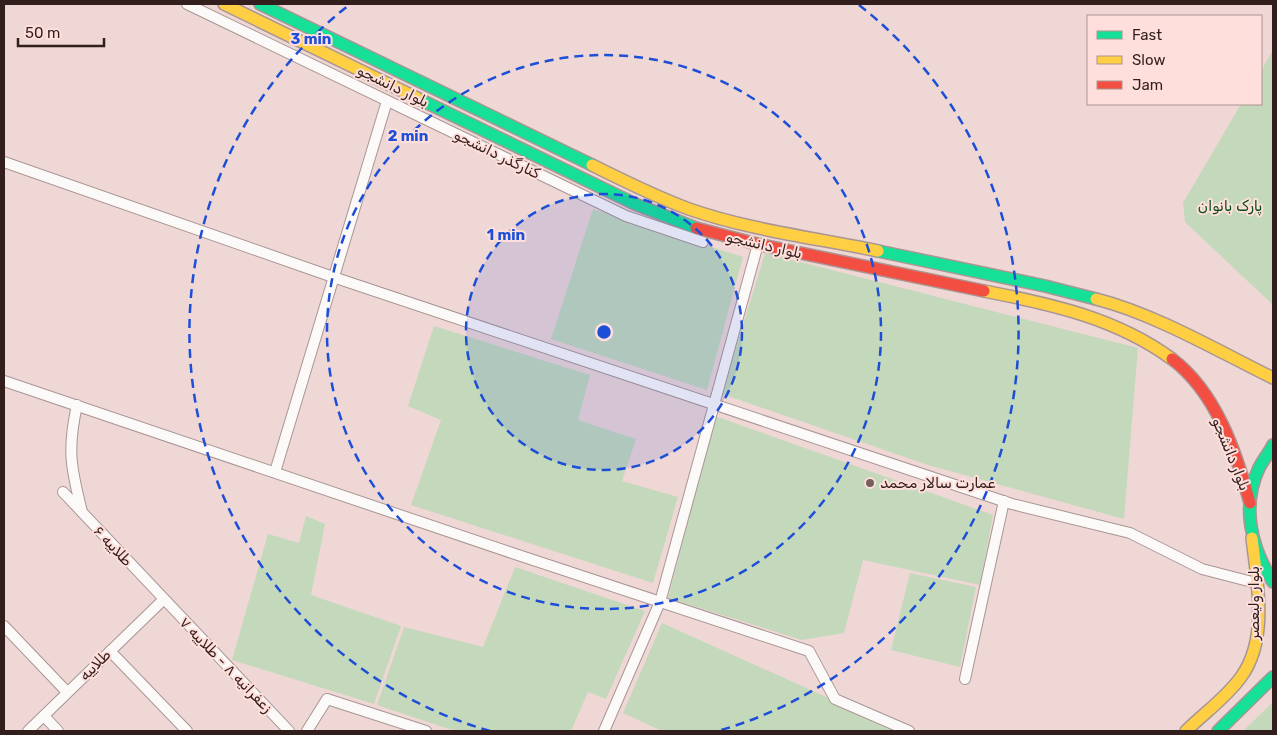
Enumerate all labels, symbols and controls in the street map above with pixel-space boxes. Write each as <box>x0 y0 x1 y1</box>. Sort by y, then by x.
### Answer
scale bar <box>18 15 104 47</box>
legend <box>1087 15 1262 105</box>
text: 50 m <box>25 24 60 42</box>
text: Fast <box>1132 26 1162 44</box>
text: 3 min <box>291 30 331 48</box>
text: Slow <box>1132 51 1165 69</box>
street label: بلوار دانشجو <box>354 61 432 111</box>
text: Jam <box>1132 76 1163 94</box>
street label: کنارگذر دانشجو <box>451 125 543 183</box>
text: 2 min <box>388 127 428 145</box>
park label: پارک بانوان <box>1198 197 1262 216</box>
text: 1 min <box>487 226 525 244</box>
street label: بلوار دانشجو <box>724 228 804 262</box>
centre of rings <box>595 323 613 341</box>
street label: بلوار دانشجو <box>1208 415 1254 493</box>
place label: عمارت سالار محمد <box>880 474 996 492</box>
marker: عمارت سالار محمد <box>864 477 876 489</box>
street label: طلاییه ۶ <box>90 522 136 570</box>
street label: بلوار ولیعصر <box>1245 566 1264 641</box>
street label: زعفرانیه ۸ - طلاییه ۷ <box>176 613 276 717</box>
street label: طلاییه <box>76 646 114 684</box>

